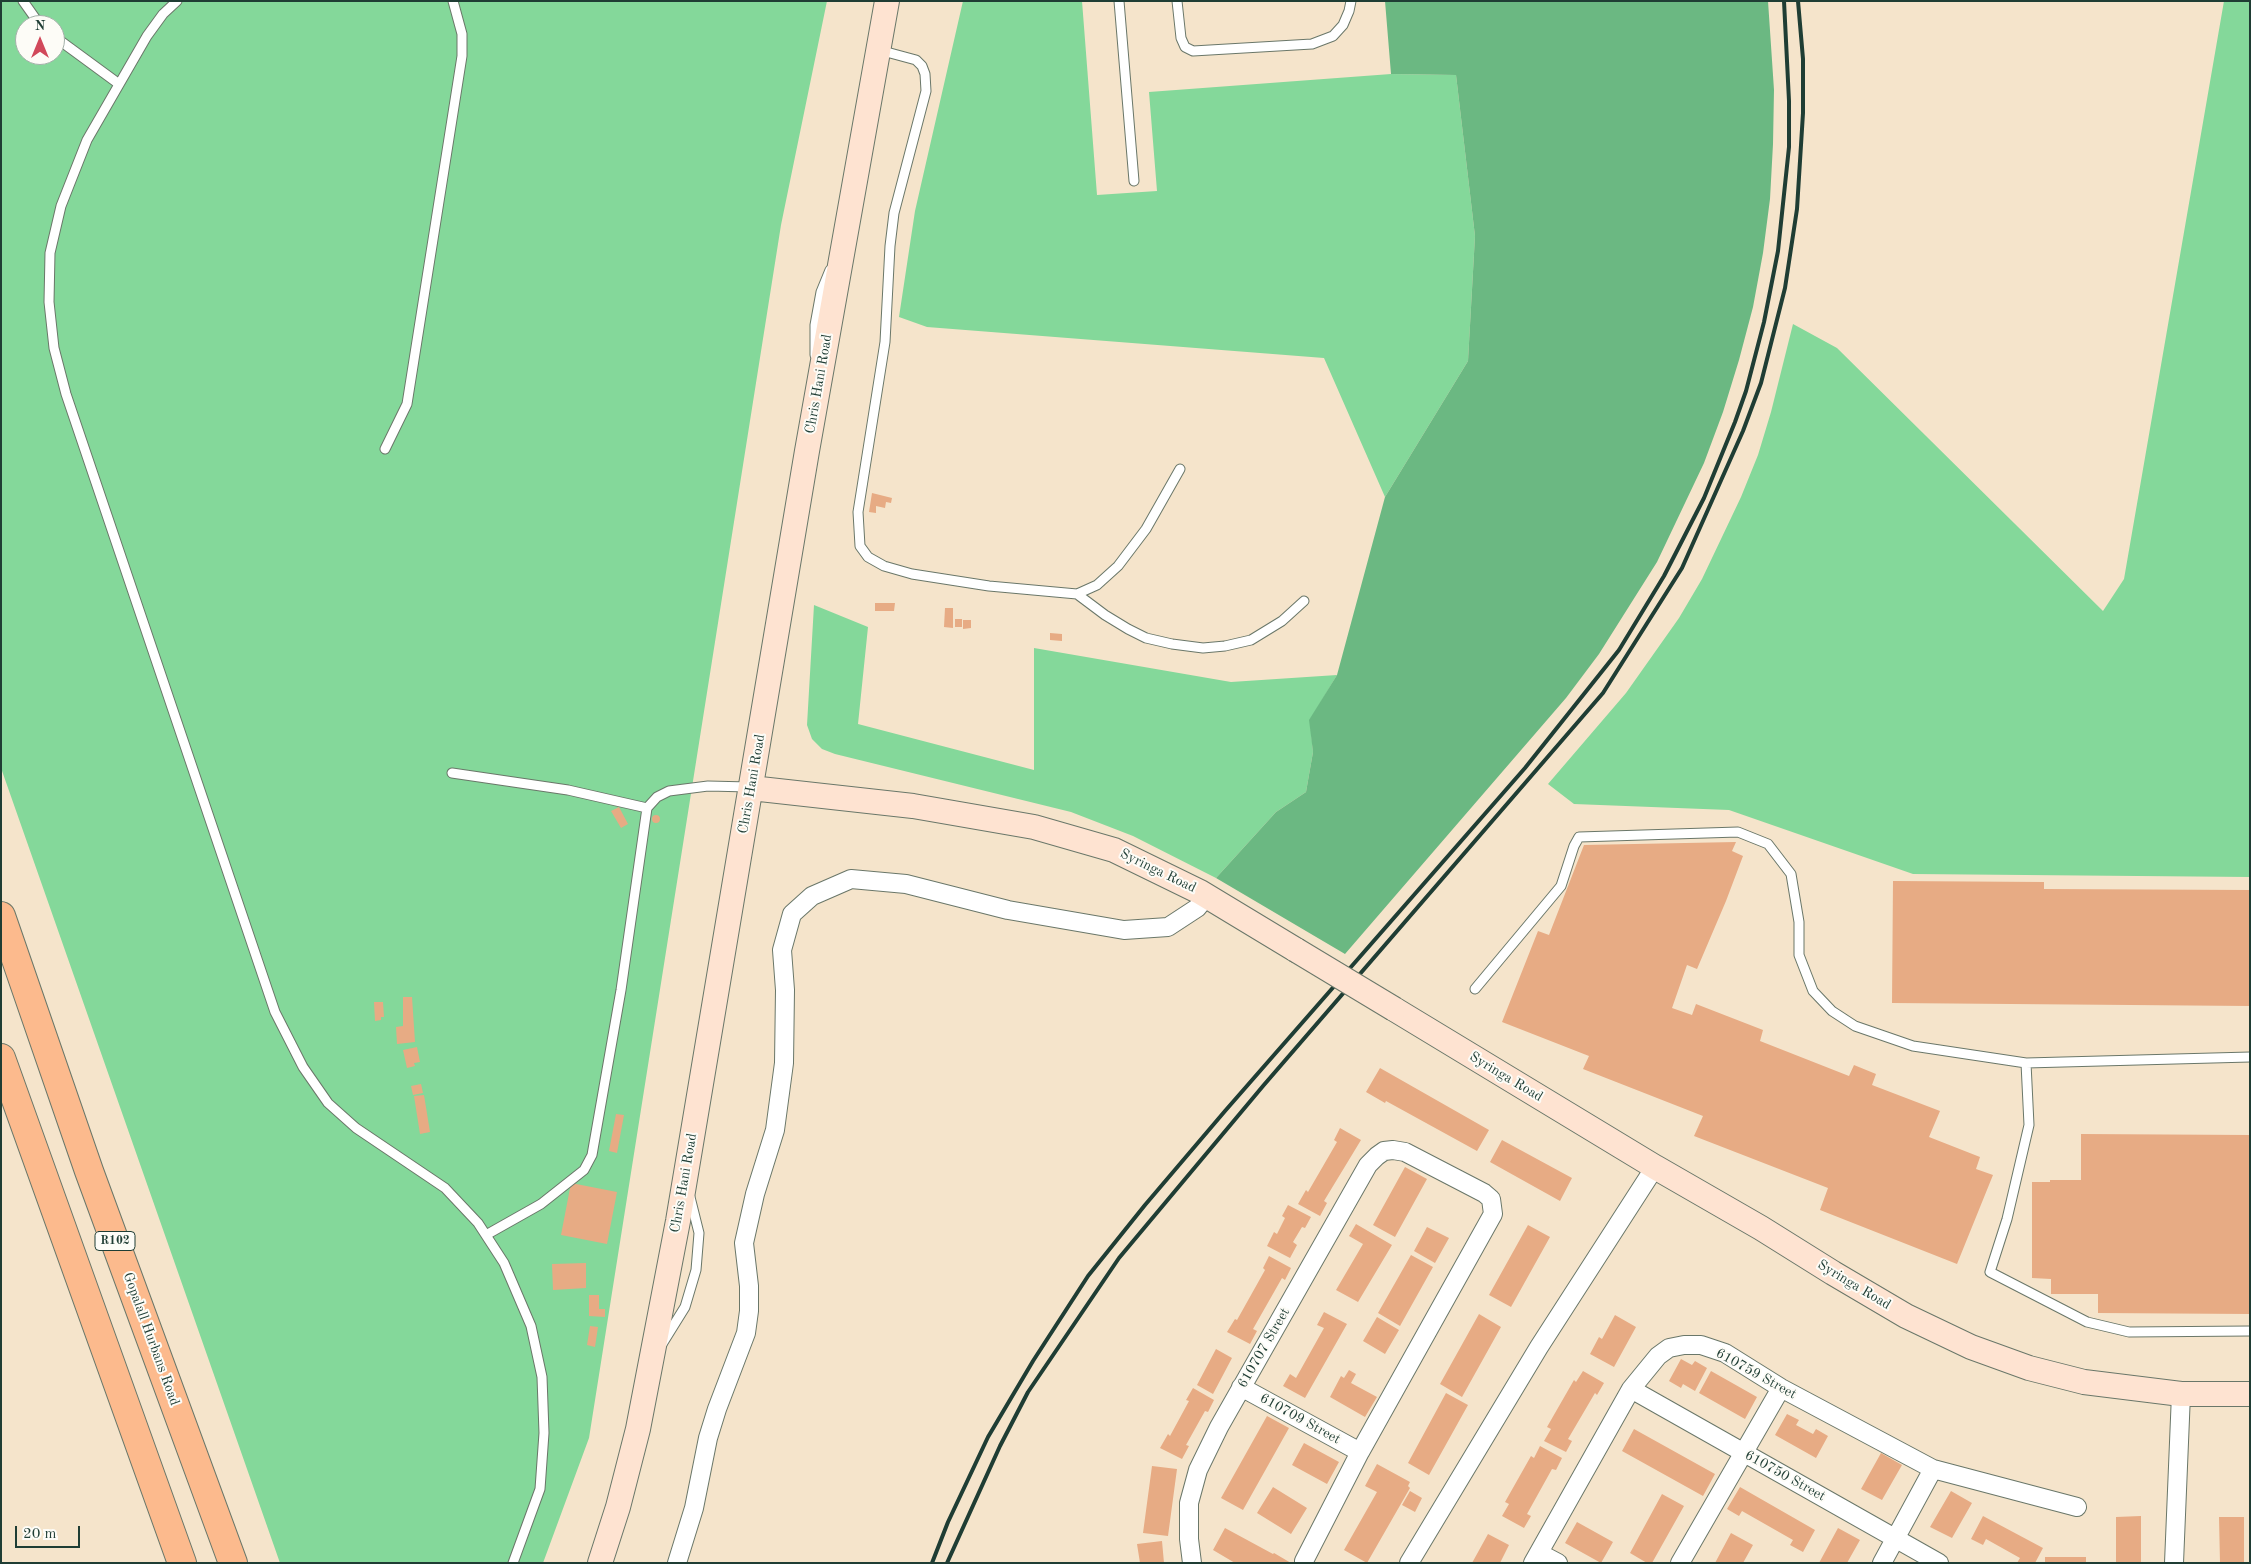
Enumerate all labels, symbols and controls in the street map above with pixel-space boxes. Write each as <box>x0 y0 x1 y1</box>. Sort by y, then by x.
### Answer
north arrow <box>15 15 65 65</box>
text: N <box>35 19 45 33</box>
street label: Chris Hani Road <box>802 333 836 435</box>
street label: Chris Hani Road <box>735 733 769 835</box>
street label: Syringa Road <box>1117 845 1199 897</box>
street label: Syringa Road <box>1466 1048 1546 1106</box>
street label: Chris Hani Road <box>667 1132 701 1234</box>
road number: R102 <box>95 1232 135 1250</box>
street label: Syringa Road <box>1814 1256 1894 1314</box>
street label: Gopalall Hurbans Road <box>119 1270 183 1408</box>
street label: 610707 Street <box>1234 1305 1294 1391</box>
street label: 610759 Street <box>1713 1345 1799 1403</box>
street label: 610709 Street <box>1257 1390 1343 1448</box>
street label: 610750 Street <box>1742 1447 1828 1505</box>
scale bar <box>18 1516 82 1548</box>
text: 20 m <box>23 1527 57 1542</box>

